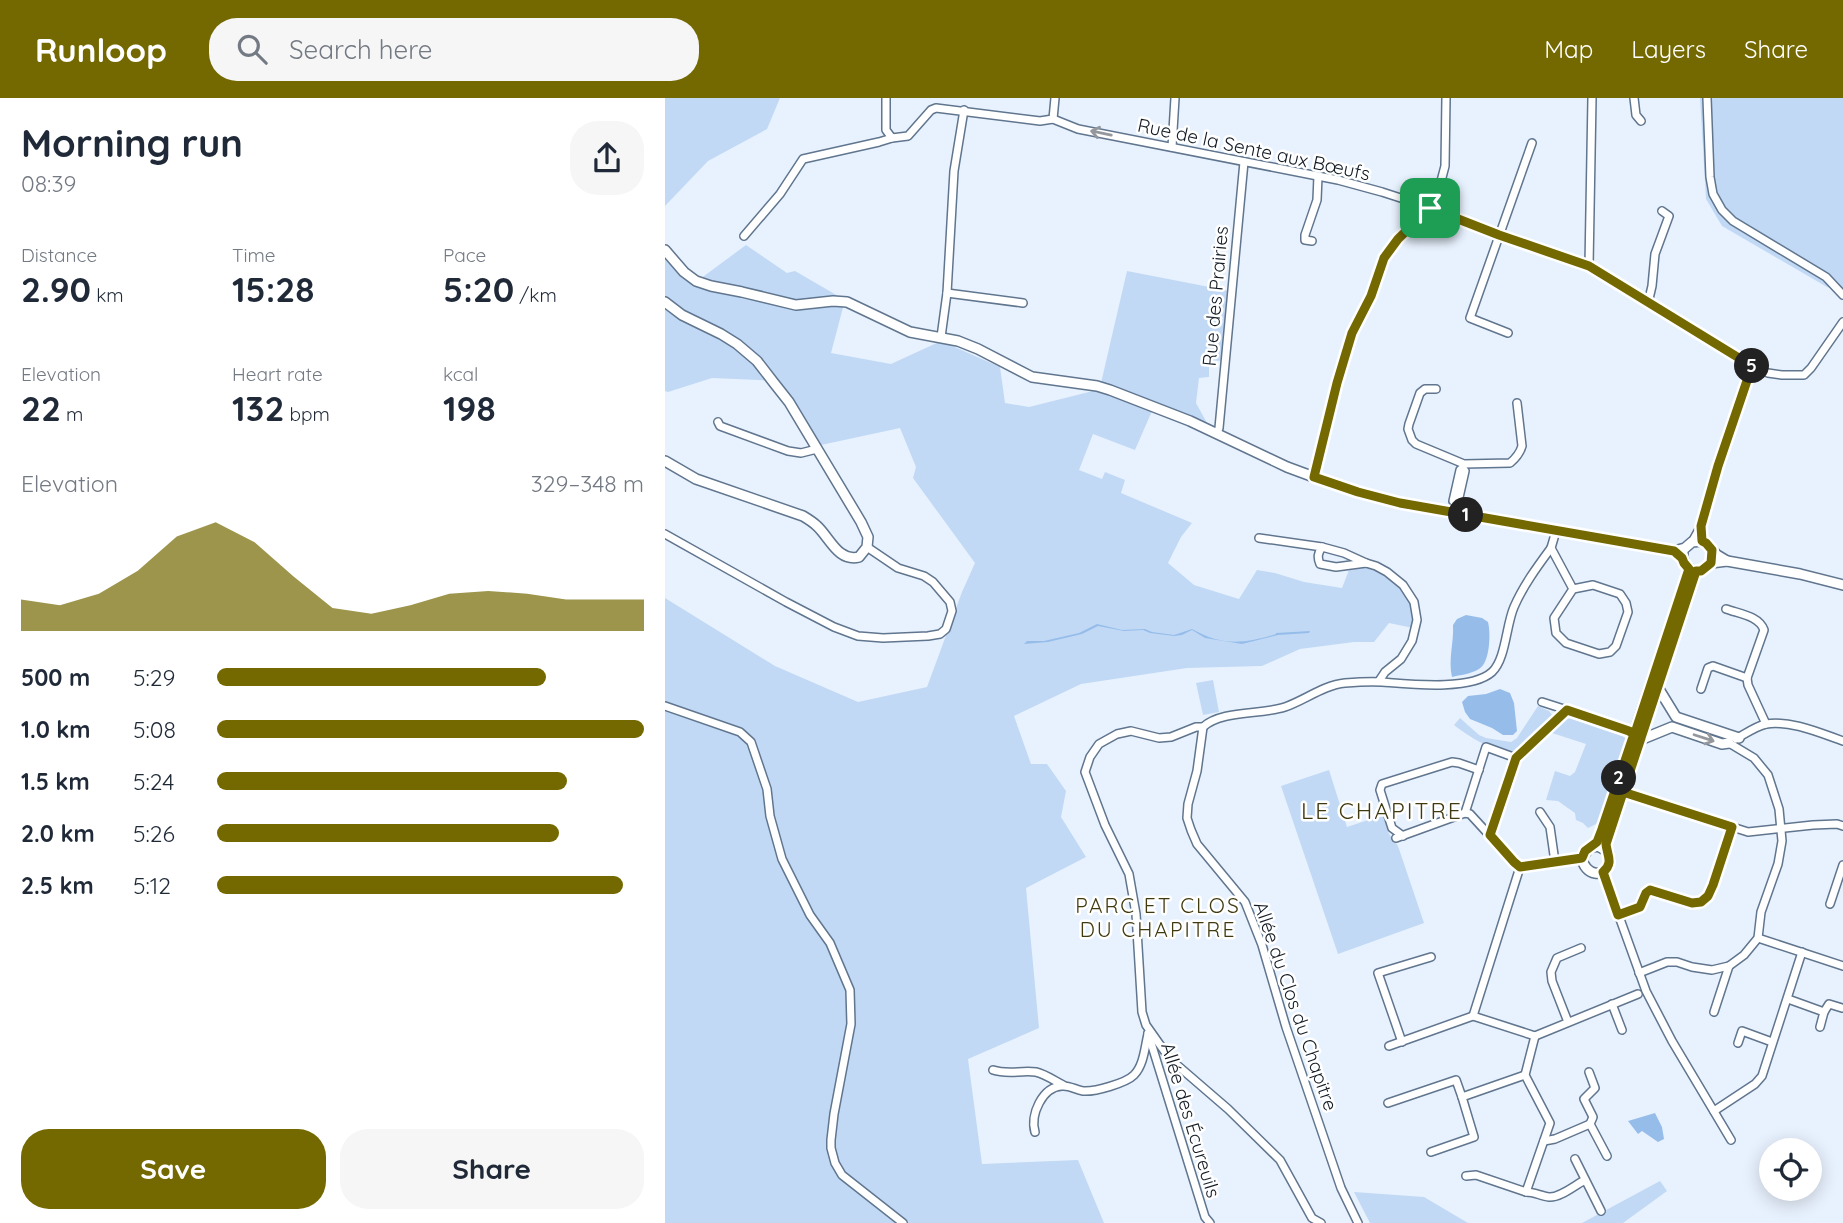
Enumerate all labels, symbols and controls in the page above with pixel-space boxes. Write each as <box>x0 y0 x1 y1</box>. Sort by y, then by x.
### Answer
search box <box>209 18 699 81</box>
text: Runloop <box>35 29 167 70</box>
icon: search <box>233 30 271 68</box>
text: Search here <box>289 33 432 66</box>
text: Map <box>1544 34 1593 64</box>
text: Layers <box>1631 34 1706 64</box>
text: Share <box>1744 34 1808 64</box>
street label: Rue de la Sente aux Bœufs <box>1136 113 1373 185</box>
text: Morning run <box>21 119 243 167</box>
button: share <box>570 121 644 195</box>
one-way arrow <box>1090 126 1113 140</box>
text: 08:39 <box>21 169 76 198</box>
pin <box>1400 178 1460 238</box>
icon: arrive <box>1411 189 1449 227</box>
street label: Rue des Prairies <box>1197 225 1233 367</box>
text: Distance <box>21 243 97 267</box>
text: Time <box>232 243 276 267</box>
text: Pace <box>443 243 486 267</box>
text: 2.90 <box>21 267 91 311</box>
text: 15:28 <box>232 267 314 311</box>
text: 5:20 <box>443 267 514 311</box>
text: km <box>91 283 124 307</box>
text: /km <box>514 283 557 307</box>
pin: 5 <box>1735 348 1769 384</box>
text: 5 <box>1746 353 1757 377</box>
text: Elevation <box>21 362 101 386</box>
text: Heart rate <box>232 362 323 386</box>
text: kcal <box>443 362 478 386</box>
text: 22 <box>21 386 61 430</box>
text: 132 <box>232 386 284 430</box>
text: 198 <box>443 386 496 430</box>
text: m <box>61 402 83 426</box>
text: bpm <box>284 402 330 426</box>
text: Elevation <box>21 469 118 498</box>
text: 329–348 m <box>531 469 644 498</box>
pin: 1 <box>1449 498 1483 532</box>
text: 1 <box>1462 502 1469 526</box>
text: 500 m <box>21 663 90 692</box>
text: 5:29 <box>133 663 175 692</box>
text: 1.0 km <box>21 715 91 744</box>
text: 5:08 <box>133 715 176 744</box>
one-way arrow <box>1693 732 1715 745</box>
pin: 2 <box>1601 760 1637 796</box>
text: 2 <box>1613 765 1624 789</box>
text: 1.5 km <box>21 767 90 796</box>
text: 5:24 <box>133 767 174 796</box>
district label: LE CHAPITRE <box>1301 796 1463 825</box>
text: 2.0 km <box>21 819 95 848</box>
text: 5:26 <box>133 819 175 848</box>
text: 2.5 km <box>21 871 94 900</box>
text: 5:12 <box>133 871 171 900</box>
district label: PARC ET CLOS DU CHAPITRE <box>1075 892 1241 942</box>
street label: Allée du Clos du Chapitre <box>1249 898 1343 1114</box>
street label: Allée des Écureuils <box>1156 1039 1226 1201</box>
button: Save <box>21 1129 326 1209</box>
button: Share <box>340 1129 644 1209</box>
map controls <box>1759 1138 1822 1201</box>
button: locate <box>1759 1138 1822 1201</box>

